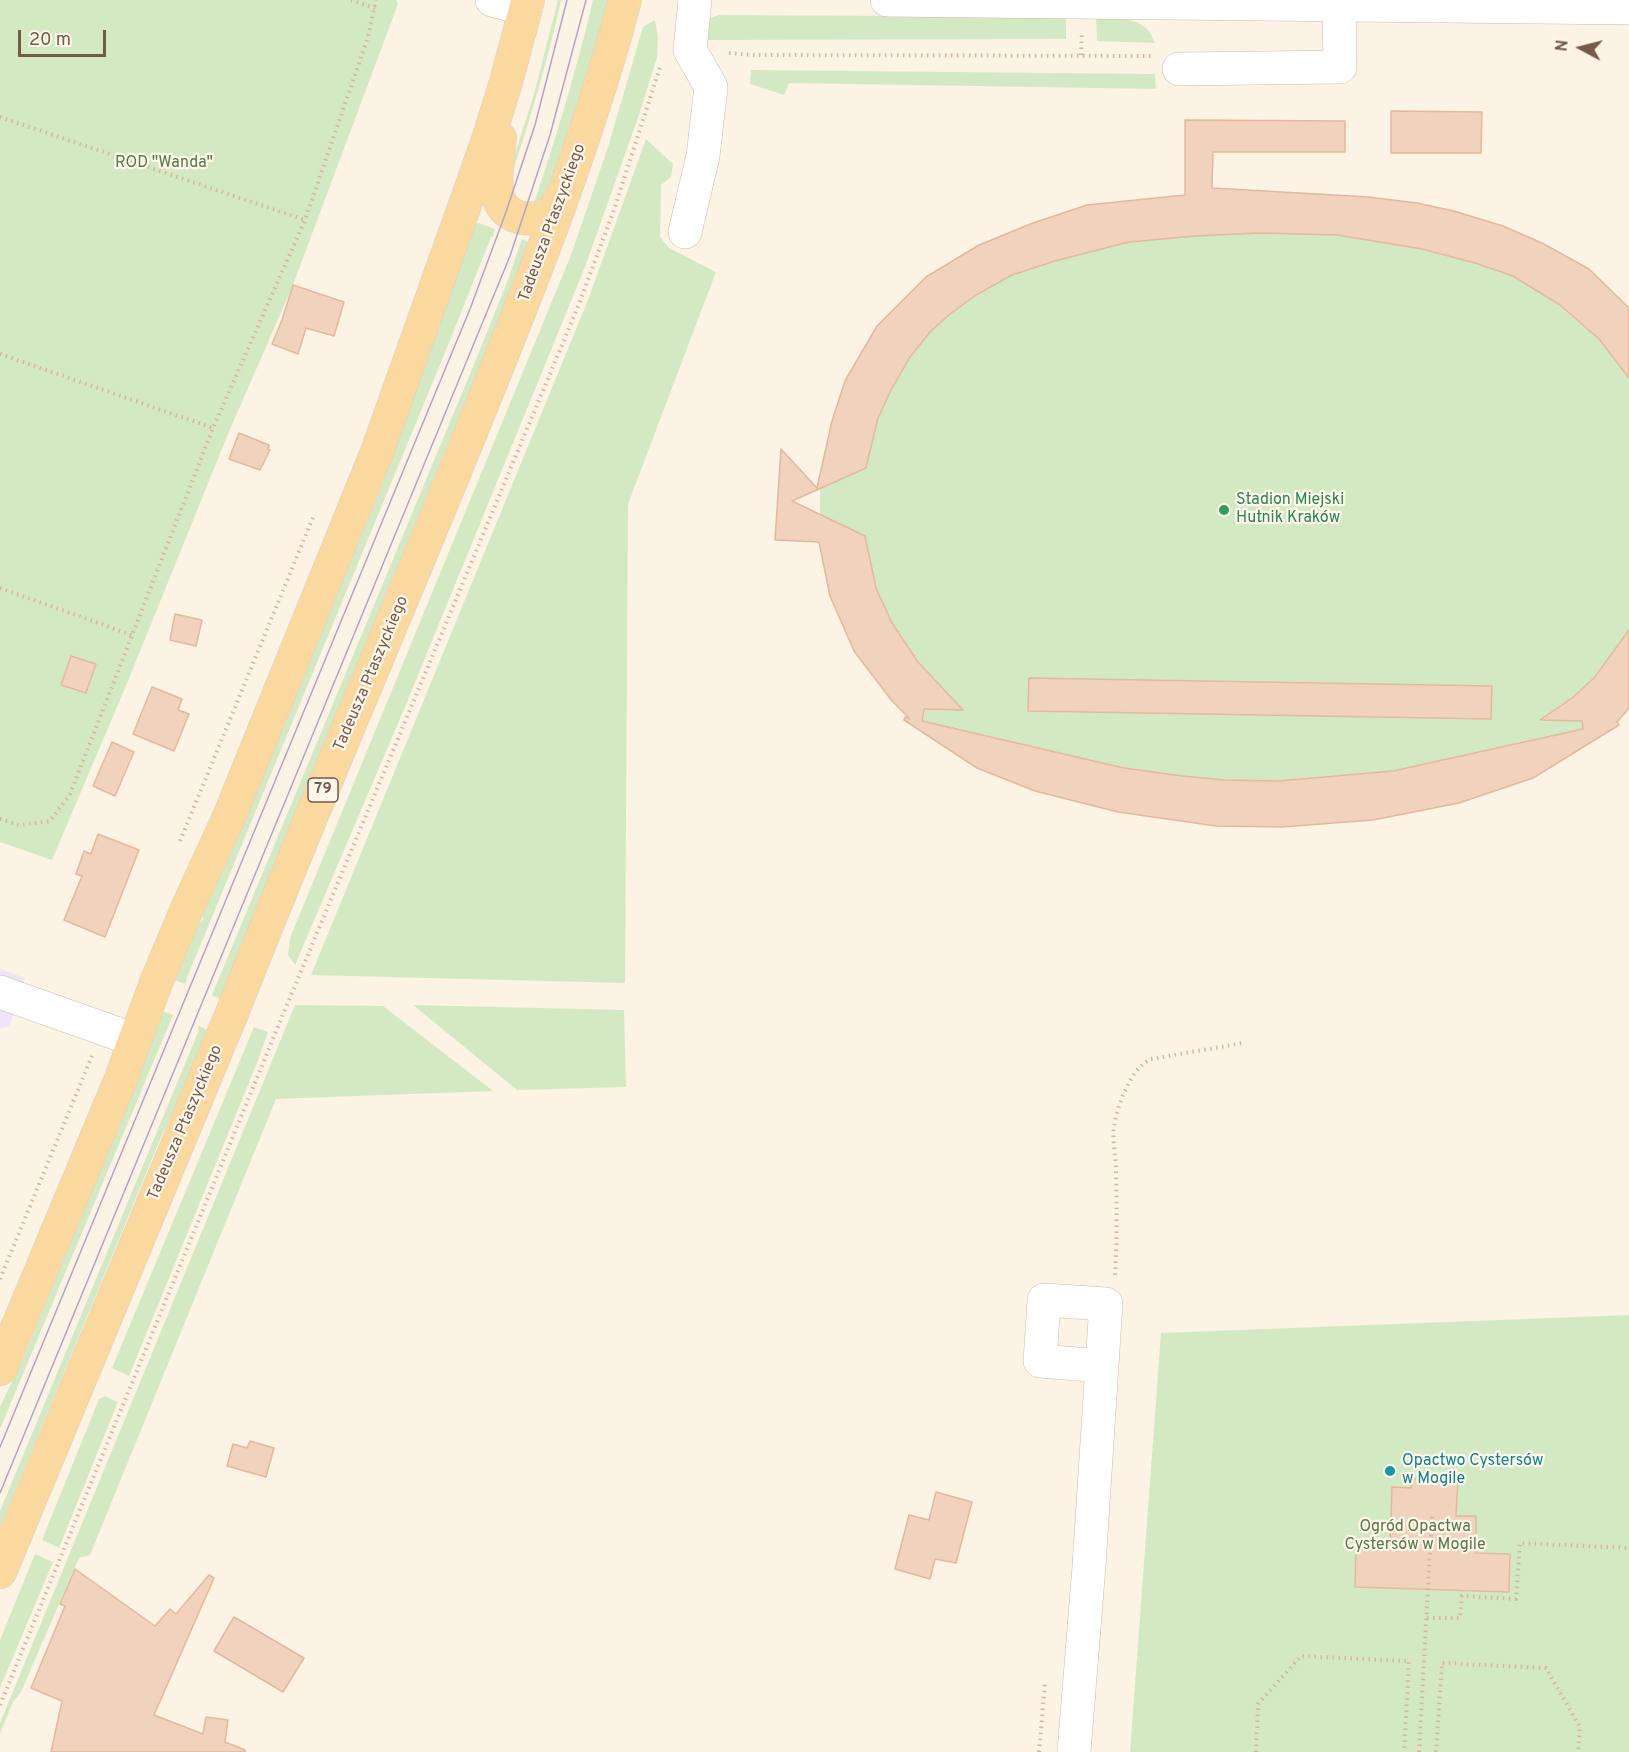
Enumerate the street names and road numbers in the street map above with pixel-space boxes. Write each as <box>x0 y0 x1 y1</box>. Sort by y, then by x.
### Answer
street label: Tadeusza Ptaszyckiego <box>515 141 591 305</box>
street label: Tadeusza Ptaszyckiego <box>331 594 413 754</box>
road number: 79 <box>308 778 338 802</box>
street label: Tadeusza Ptaszyckiego <box>145 1043 227 1203</box>

